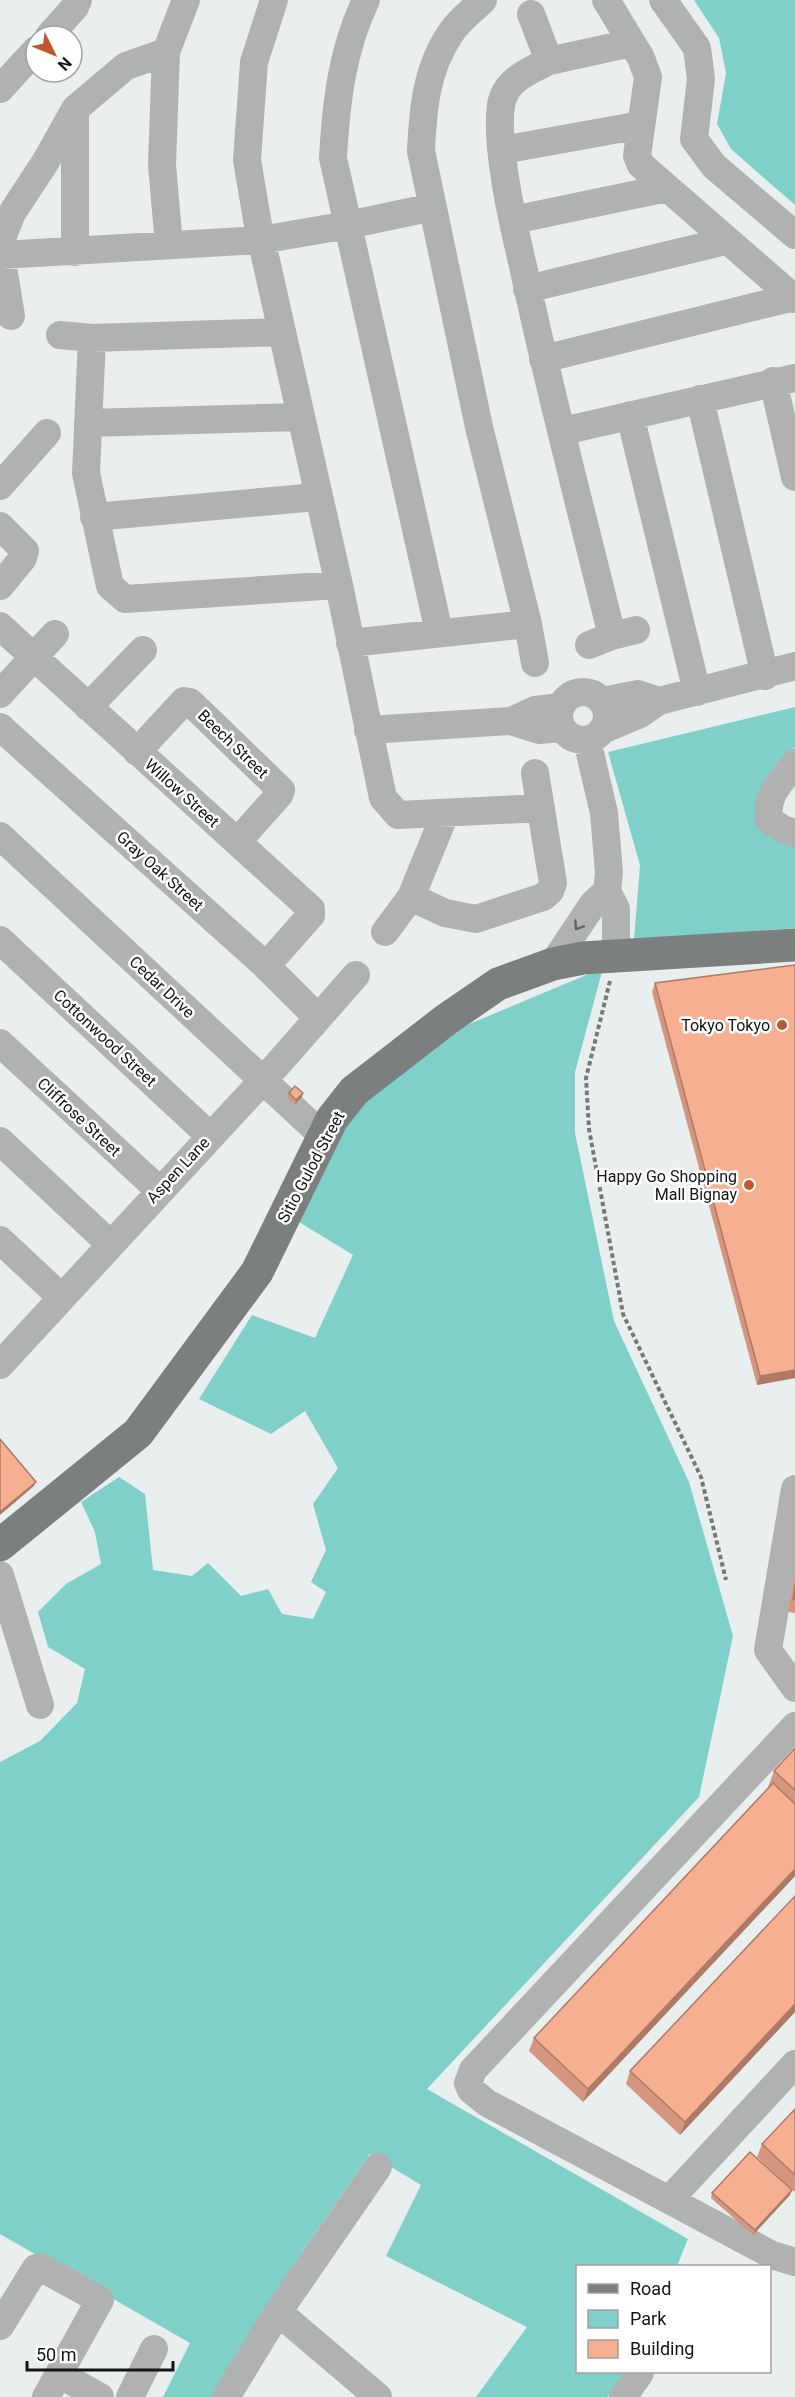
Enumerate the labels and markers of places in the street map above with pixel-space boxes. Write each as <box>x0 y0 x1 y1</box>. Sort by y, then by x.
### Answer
place label: Tokyo Tokyo <box>681 1016 770 1035</box>
marker: Tokyo Tokyo <box>775 1018 789 1032</box>
place label: Happy Go Shopping Mall Bignay <box>596 1167 737 1204</box>
marker: Happy Go Shopping Mall Bignay <box>742 1178 756 1192</box>

